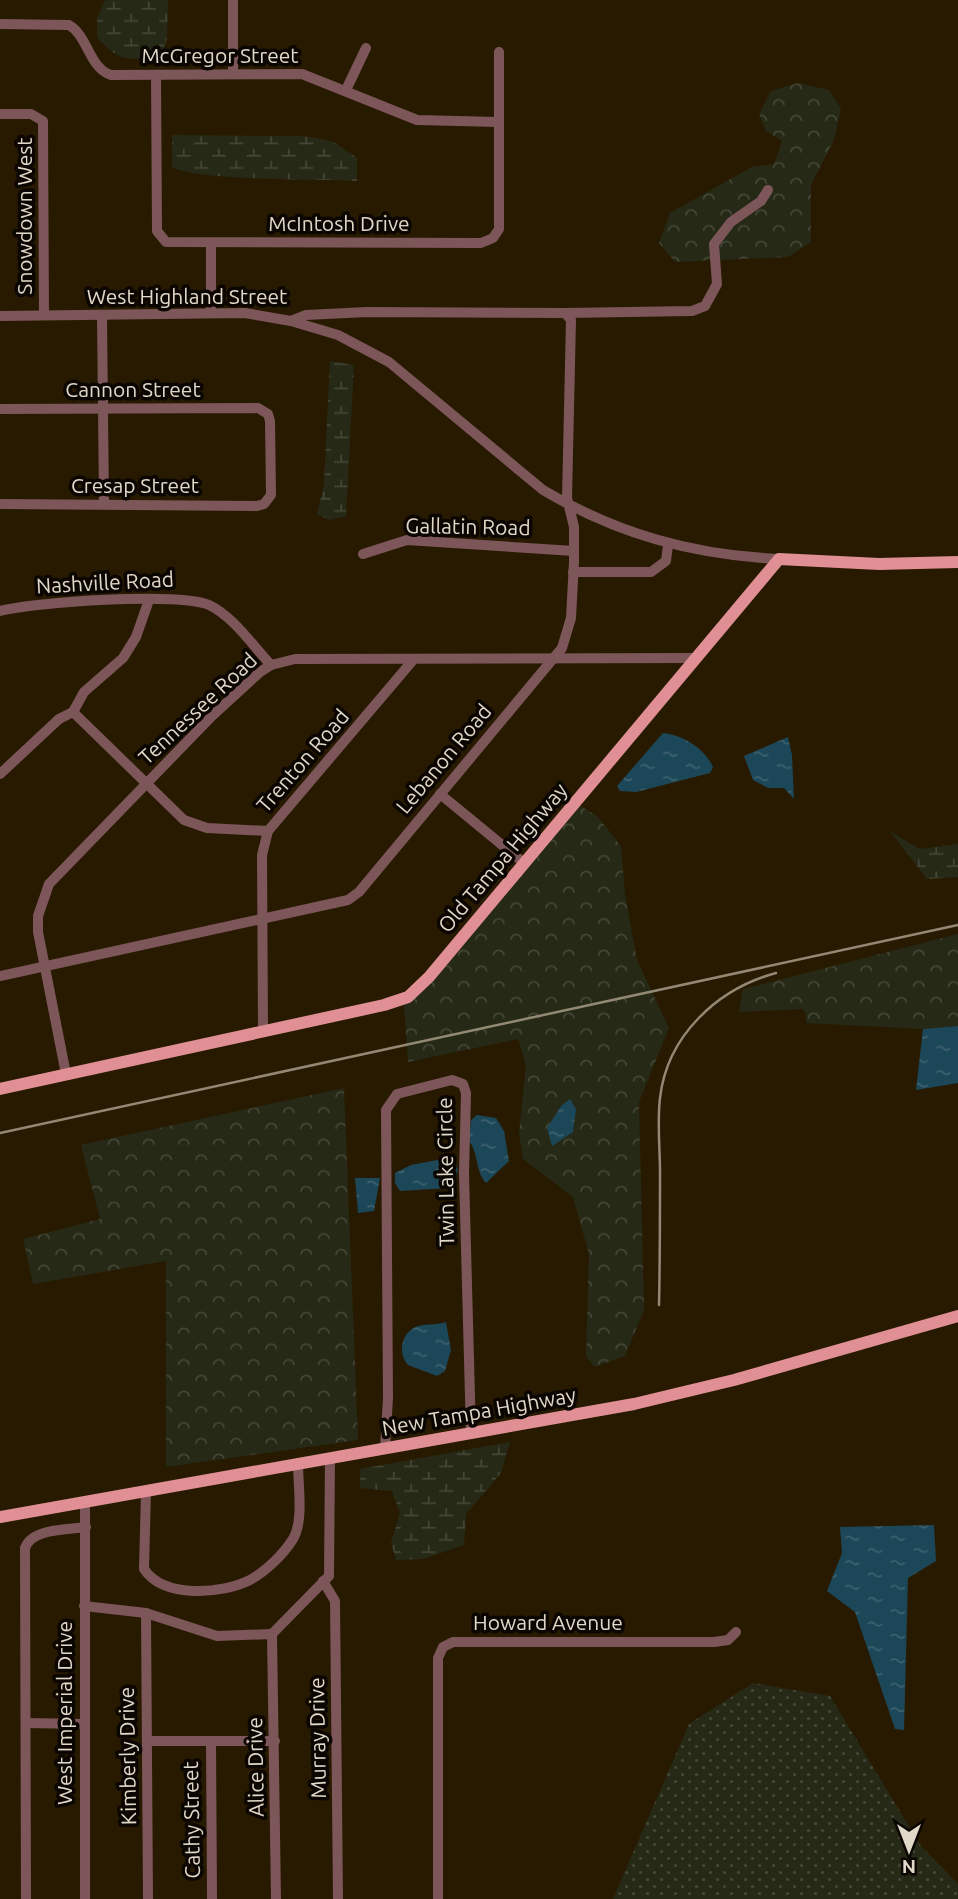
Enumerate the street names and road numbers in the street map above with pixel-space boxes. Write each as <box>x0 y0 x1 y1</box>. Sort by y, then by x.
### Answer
street label: McGregor Street <box>141 43 299 67</box>
street label: Snowdown West <box>12 137 36 295</box>
street label: McIntosh Drive <box>268 211 410 235</box>
street label: West Highland Street <box>87 284 287 308</box>
street label: Cannon Street <box>65 377 201 401</box>
street label: Cresap Street <box>71 473 199 497</box>
street label: Gallatin Road <box>405 513 531 539</box>
street label: Nashville Road <box>35 566 174 598</box>
street label: Tennessee Road <box>133 648 261 769</box>
street label: Lebanon Road <box>391 699 496 818</box>
street label: Trenton Road <box>251 704 353 817</box>
street label: Old Tampa Highway <box>433 778 572 937</box>
street label: Twin Lake Circle <box>432 1097 458 1247</box>
street label: New Tampa Highway <box>380 1382 578 1440</box>
street label: Howard Avenue <box>473 1610 623 1634</box>
street label: West Imperial Drive <box>52 1621 76 1805</box>
street label: Murray Drive <box>304 1677 330 1799</box>
street label: Kimberly Drive <box>114 1687 140 1825</box>
street label: Alice Drive <box>242 1717 268 1817</box>
street label: Cathy Street <box>178 1761 204 1879</box>

